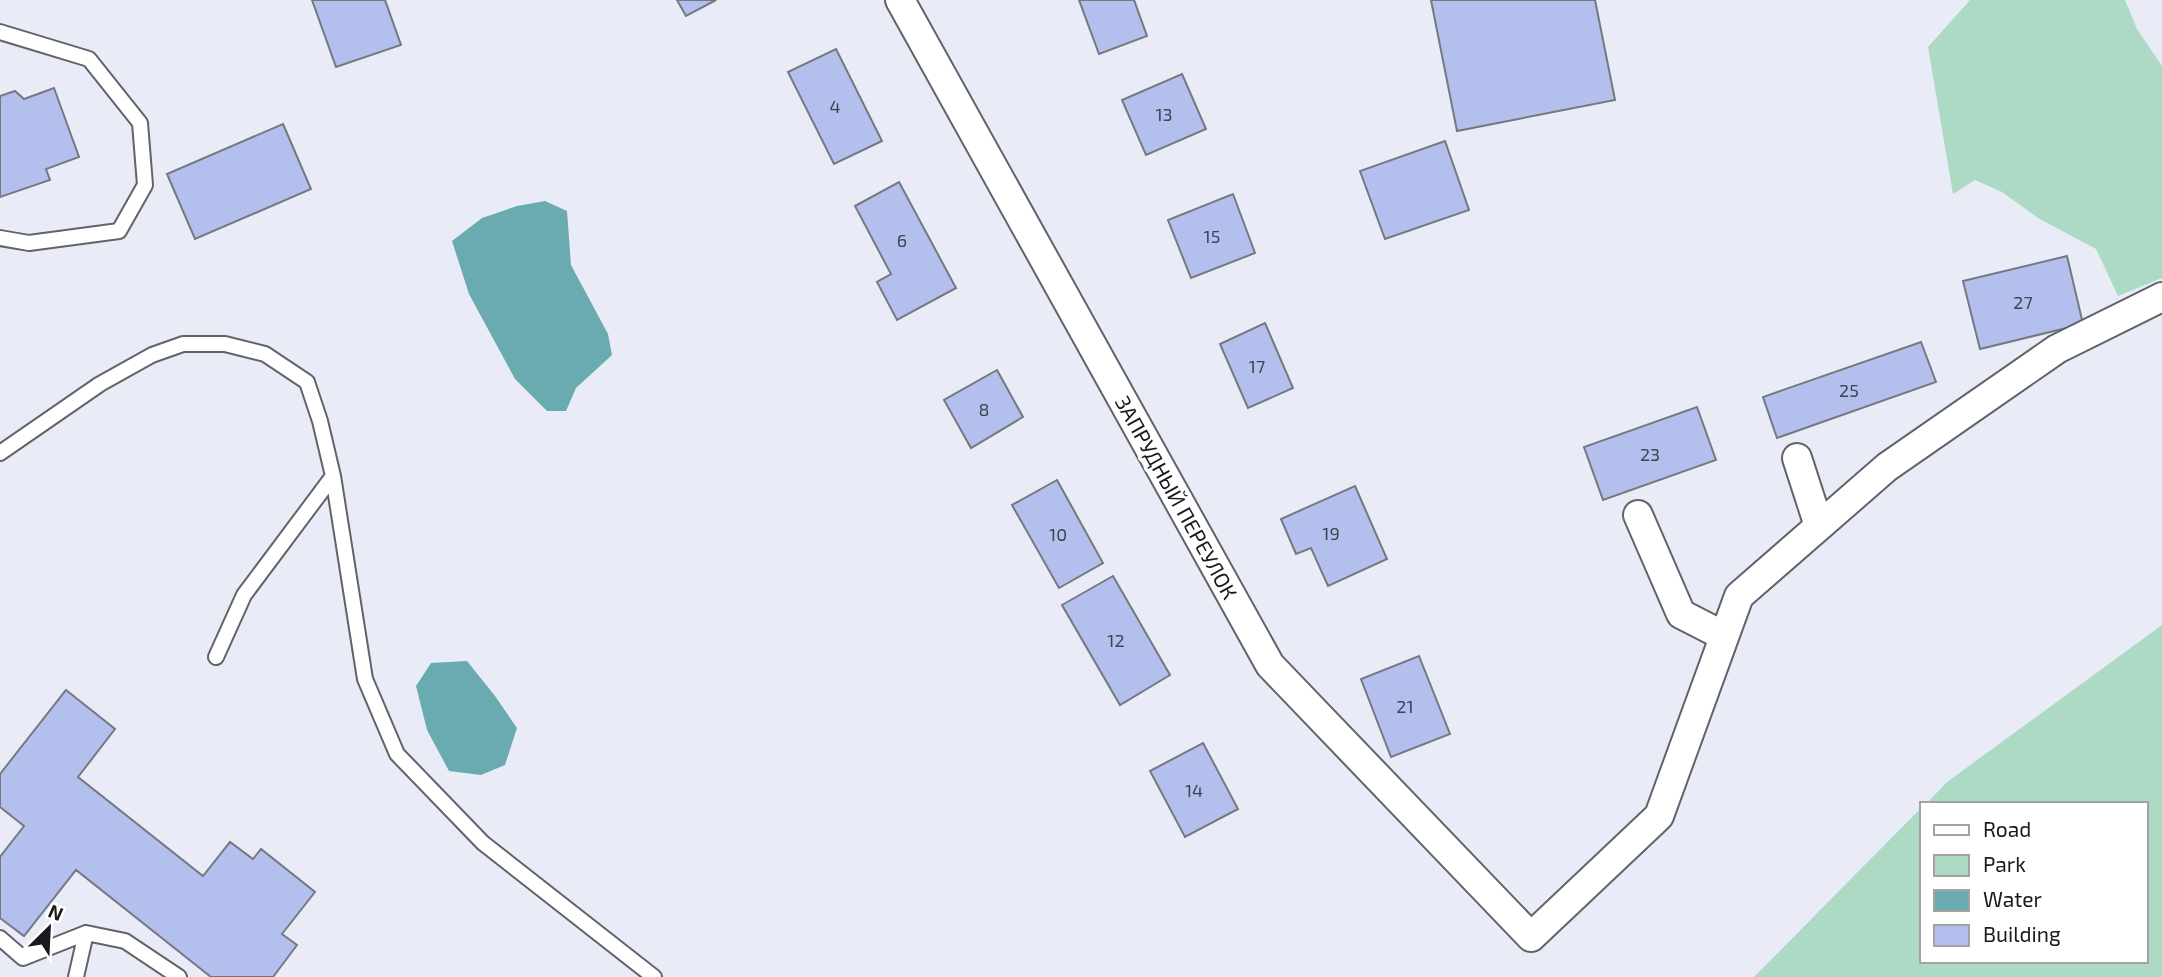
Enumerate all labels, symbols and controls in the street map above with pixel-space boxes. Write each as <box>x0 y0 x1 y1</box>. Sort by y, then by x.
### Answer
house number: 4 <box>829 95 841 117</box>
house number: 13 <box>1155 103 1173 125</box>
house number: 15 <box>1204 225 1220 247</box>
house number: 6 <box>897 229 907 251</box>
house number: 27 <box>2013 291 2033 313</box>
house number: 17 <box>1249 355 1265 377</box>
house number: 25 <box>1839 379 1859 401</box>
street label: ЗАПРУДНЫЙ ПЕРЕУЛОК <box>1111 391 1243 603</box>
house number: 8 <box>979 398 989 420</box>
house number: 23 <box>1640 443 1660 465</box>
house number: 19 <box>1322 522 1340 544</box>
house number: 10 <box>1049 523 1067 545</box>
house number: 12 <box>1107 629 1125 651</box>
house number: 21 <box>1396 695 1414 717</box>
house number: 14 <box>1185 779 1203 801</box>
legend <box>1920 802 2148 963</box>
text: Road <box>1983 816 2031 841</box>
text: Park <box>1983 851 2026 876</box>
text: Water <box>1983 886 2042 911</box>
north arrow <box>14 893 84 963</box>
text: N <box>45 899 67 925</box>
text: Building <box>1983 921 2061 946</box>

